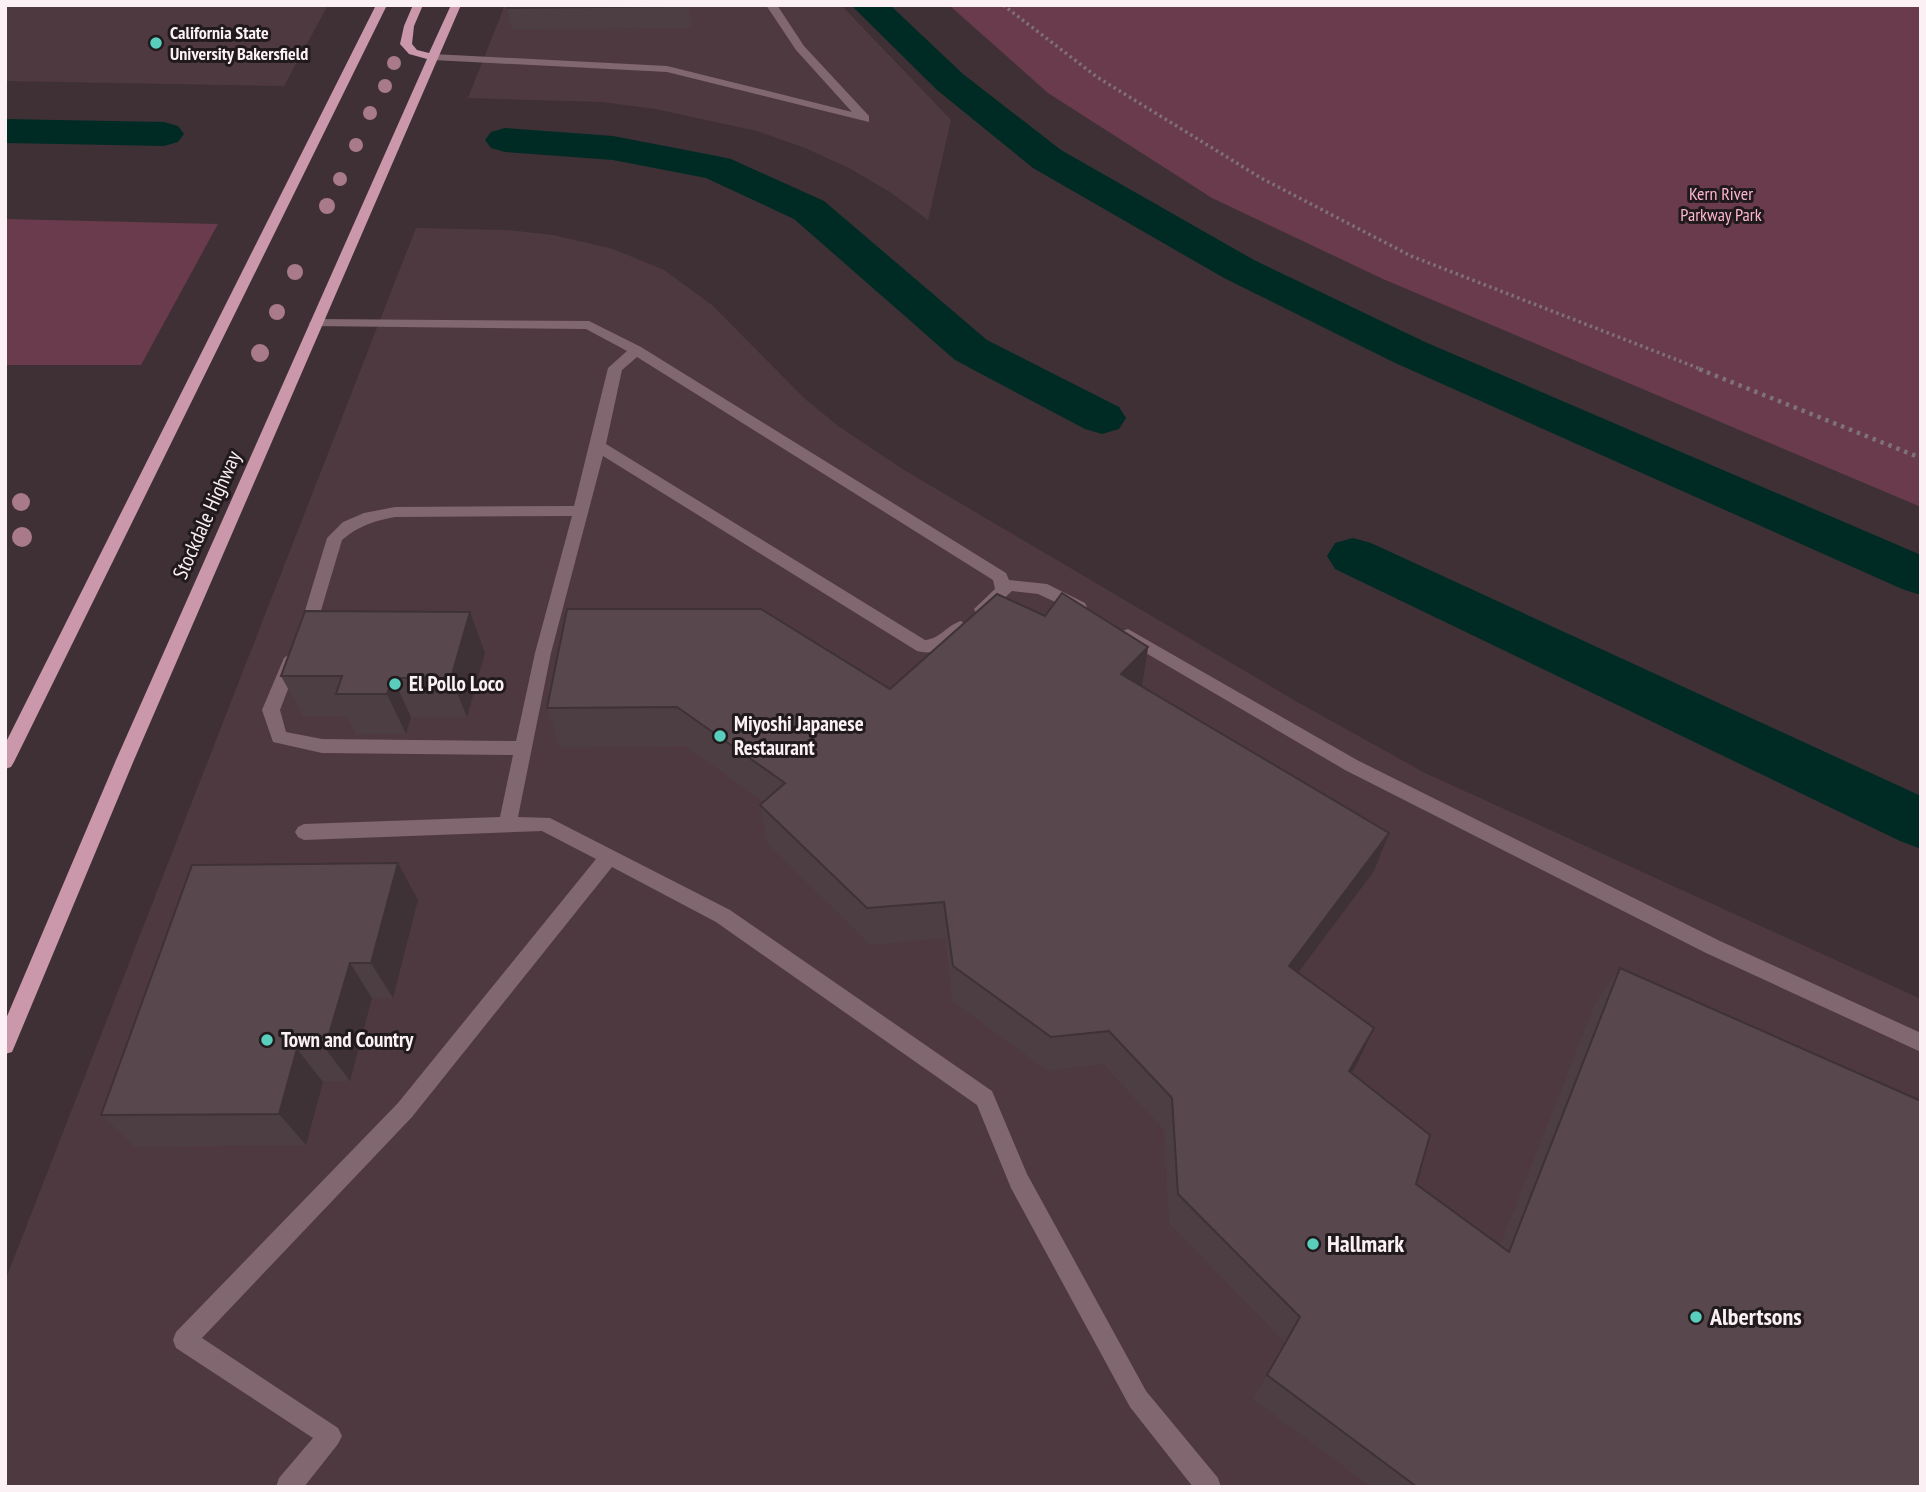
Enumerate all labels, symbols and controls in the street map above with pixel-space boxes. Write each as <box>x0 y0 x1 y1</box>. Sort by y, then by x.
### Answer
place label: California State University Bakersfield <box>170 21 308 65</box>
marker: California State University Bakersfield <box>148 35 164 51</box>
park label: Kern River Parkway Park <box>1680 182 1762 226</box>
street label: Stockdale Highway <box>166 446 247 583</box>
place label: El Pollo Loco <box>409 670 504 697</box>
marker: El Pollo Loco <box>387 676 403 692</box>
place label: Miyoshi Japanese Restaurant <box>734 710 864 761</box>
marker: Miyoshi Japanese Restaurant <box>712 728 728 744</box>
place label: Town and Country <box>281 1026 414 1053</box>
marker: Town and Country <box>259 1032 275 1048</box>
place label: Hallmark <box>1327 1228 1404 1259</box>
marker: Hallmark <box>1305 1236 1321 1252</box>
place label: Albertsons <box>1709 1301 1802 1332</box>
marker: Albertsons <box>1688 1309 1704 1325</box>

